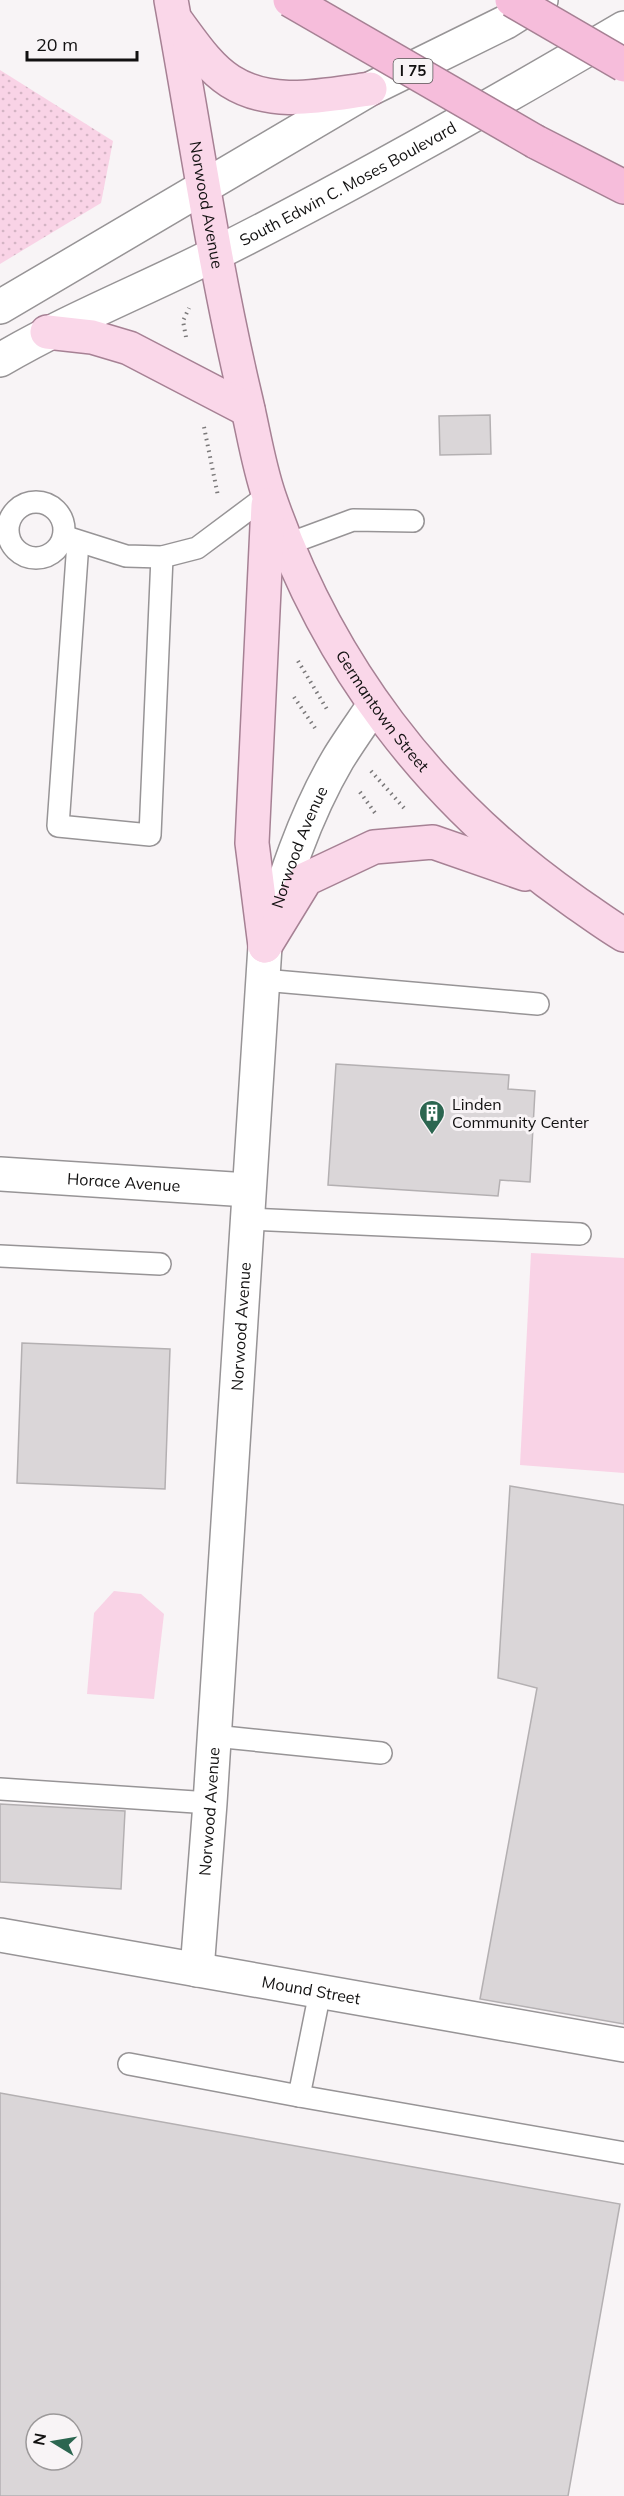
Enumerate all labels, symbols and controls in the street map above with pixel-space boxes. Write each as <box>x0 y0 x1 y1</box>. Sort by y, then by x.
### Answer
scale bar <box>27 24 136 62</box>
text: 20 m <box>36 33 78 56</box>
road number: I 75 <box>394 59 432 83</box>
street label: South Edwin C. Moses Boulevard <box>236 117 460 250</box>
street label: Norwood Avenue <box>186 140 228 270</box>
street label: Germantown Street <box>332 646 434 776</box>
street label: Norwood Avenue <box>267 783 332 910</box>
place label: Linden Community Center <box>452 1094 589 1132</box>
building icon: Linden Community Center <box>417 1098 447 1136</box>
street label: Horace Avenue <box>67 1168 181 1196</box>
street label: Norwood Avenue <box>226 1261 255 1392</box>
street label: Norwood Avenue <box>194 1746 224 1877</box>
street label: Mound Street <box>260 1971 362 2008</box>
north arrow <box>24 2412 84 2472</box>
text: N <box>28 2431 50 2447</box>

